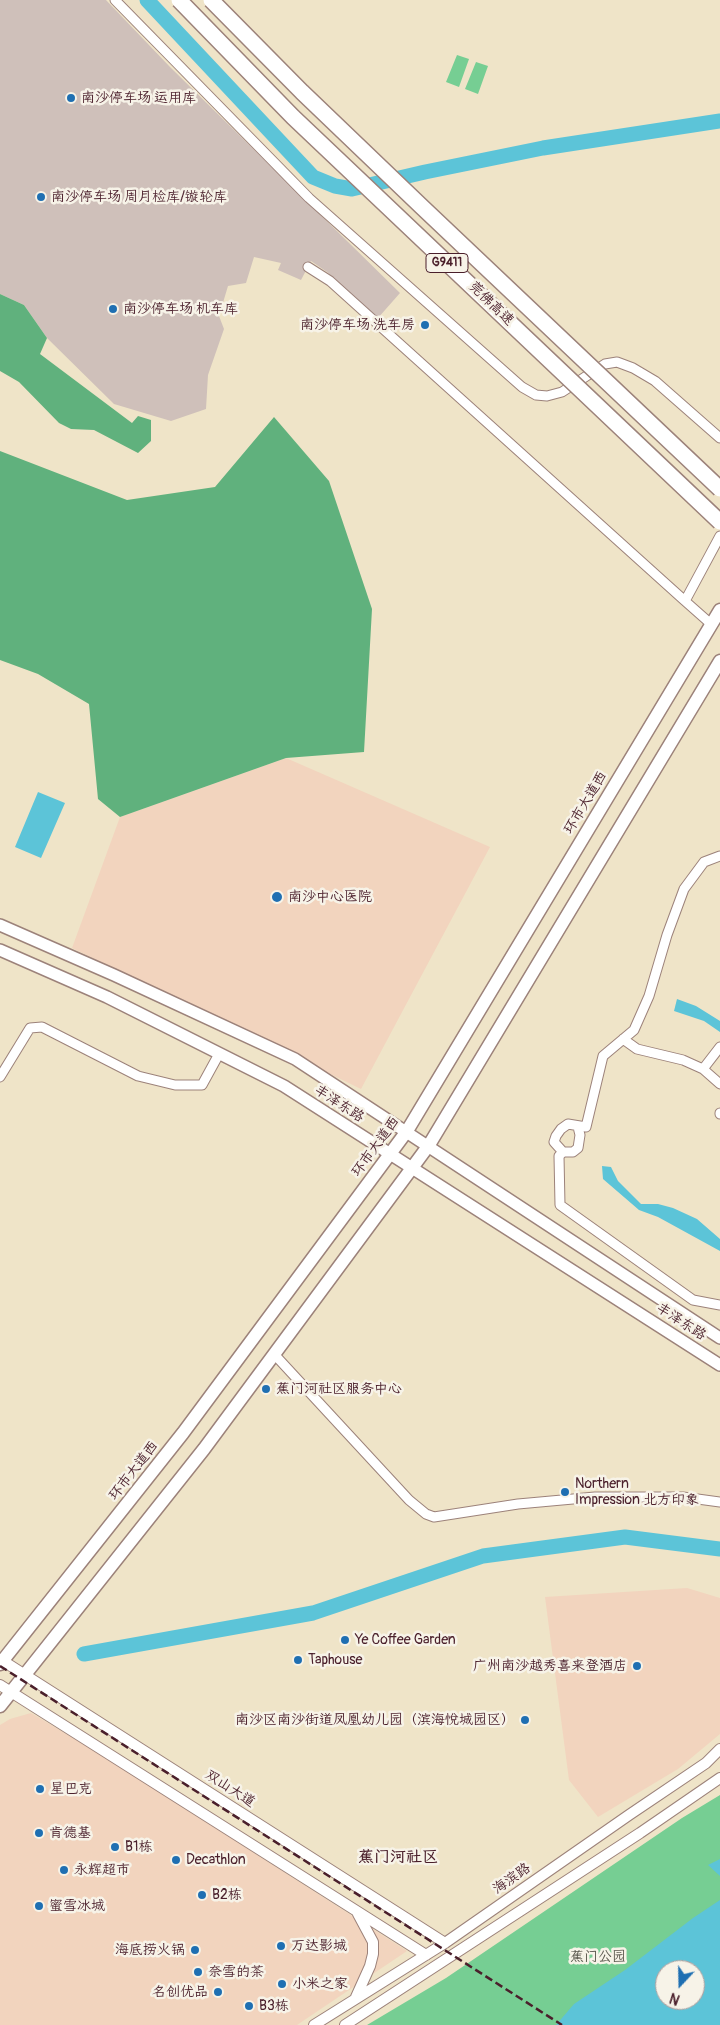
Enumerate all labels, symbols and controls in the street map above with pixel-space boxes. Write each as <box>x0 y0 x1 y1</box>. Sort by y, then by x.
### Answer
place label: 南沙停车场 运用库 <box>81 90 196 106</box>
marker: 南沙停车场 运用库 <box>65 92 77 104</box>
place label: 南沙停车场 周月检库/镟轮库 <box>51 189 227 205</box>
marker: 南沙停车场 周月检库/镟轮库 <box>35 191 47 203</box>
road number: G9411 <box>426 254 468 272</box>
street label: 莞佛高速 <box>465 279 517 329</box>
place label: 南沙停车场 机车库 <box>123 301 238 317</box>
marker: 南沙停车场 机车库 <box>107 303 119 315</box>
place label: 南沙停车场 洗车房 <box>300 317 415 333</box>
marker: 南沙停车场 洗车房 <box>419 319 431 331</box>
street label: 环市大道西 <box>561 769 611 837</box>
place label: 南沙中心医院 <box>288 889 372 905</box>
marker: 南沙中心医院 <box>270 890 284 904</box>
street label: 丰泽东路 <box>311 1082 367 1126</box>
street label: 环市大道西 <box>349 1114 403 1180</box>
street label: 丰泽东路 <box>653 1300 709 1344</box>
place label: 蕉门河社区服务中心 <box>276 1381 402 1397</box>
marker: 蕉门河社区服务中心 <box>260 1383 272 1395</box>
street label: 环市大道西 <box>106 1438 162 1504</box>
place label: Northern Impression 北方印象 <box>575 1476 699 1508</box>
marker: Northern Impression 北方印象 <box>559 1486 571 1498</box>
place label: Ye Coffee Garden <box>355 1632 456 1648</box>
marker: Ye Coffee Garden <box>339 1634 351 1646</box>
place label: Taphouse <box>308 1652 362 1668</box>
marker: Taphouse <box>292 1654 304 1666</box>
place label: 广州南沙越秀喜来登酒店 <box>473 1658 627 1674</box>
marker: 广州南沙越秀喜来登酒店 <box>631 1660 643 1672</box>
place label: 南沙区南沙街道凤凰幼儿园（滨海悦城园区） <box>235 1712 515 1728</box>
marker: 南沙区南沙街道凤凰幼儿园（滨海悦城园区） <box>519 1714 531 1726</box>
street label: 双山大道 <box>202 1767 258 1811</box>
place label: 星巴克 <box>50 1781 92 1797</box>
marker: 星巴克 <box>34 1783 46 1795</box>
place label: 肯德基 <box>49 1825 91 1841</box>
marker: 肯德基 <box>33 1827 45 1839</box>
place label: B1栋 <box>125 1839 152 1855</box>
marker: B1栋 <box>109 1841 121 1853</box>
district label: 蕉门河社区 <box>358 1848 438 1868</box>
place label: Decathlon <box>186 1852 246 1868</box>
marker: Decathlon <box>170 1854 182 1866</box>
street label: 海滨路 <box>490 1860 534 1898</box>
place label: 永辉超市 <box>74 1862 130 1878</box>
marker: 永辉超市 <box>58 1864 70 1876</box>
place label: B2栋 <box>212 1887 242 1903</box>
marker: B2栋 <box>196 1889 208 1901</box>
place label: 蜜雪冰城 <box>49 1898 105 1914</box>
marker: 蜜雪冰城 <box>33 1900 45 1912</box>
place label: 万达影城 <box>291 1938 347 1954</box>
marker: 万达影城 <box>275 1940 287 1952</box>
place label: 海底捞火锅 <box>115 1942 185 1958</box>
marker: 海底捞火锅 <box>189 1944 201 1956</box>
park label: 蕉门公园 <box>570 1949 626 1965</box>
north arrow <box>655 1960 705 2010</box>
place label: 奈雪的茶 <box>208 1964 264 1980</box>
marker: 奈雪的茶 <box>192 1966 204 1978</box>
place label: 小米之家 <box>292 1976 348 1992</box>
marker: 小米之家 <box>276 1978 288 1990</box>
place label: 名创优品 <box>152 1984 208 2000</box>
marker: 名创优品 <box>212 1986 224 1998</box>
text: N <box>667 1989 682 2008</box>
place label: B3栋 <box>259 1998 289 2014</box>
marker: B3栋 <box>243 2000 255 2012</box>

